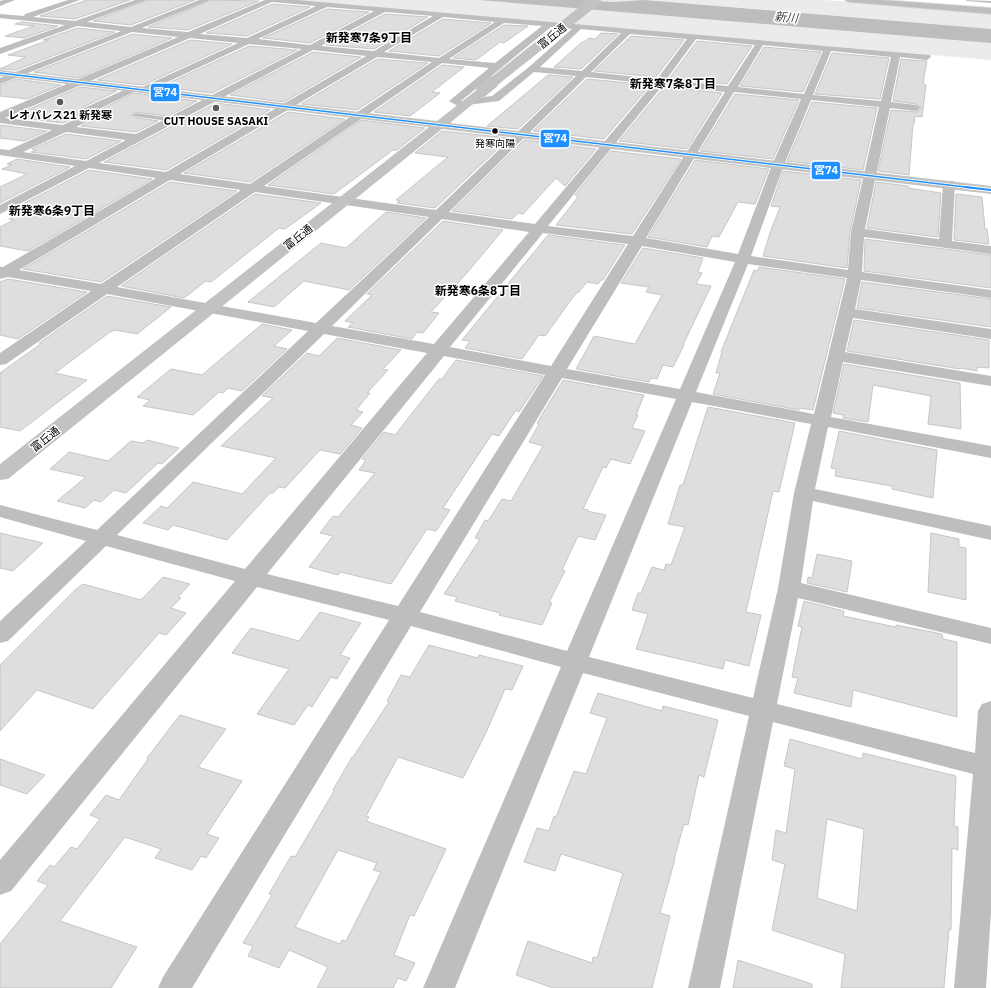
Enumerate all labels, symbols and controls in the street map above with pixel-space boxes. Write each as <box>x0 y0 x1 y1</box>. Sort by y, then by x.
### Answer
water label: 新川 <box>773 8 801 26</box>
street label: 富丘通 <box>535 20 569 52</box>
district label: 新発寒7条9丁目 <box>326 30 412 45</box>
district label: 新発寒7条8丁目 <box>630 76 716 91</box>
line badge: 宮74 <box>150 83 180 102</box>
text: 宮74 <box>153 85 177 99</box>
marker: レオパレス21 新発寒 <box>55 97 65 107</box>
marker: CUT HOUSE SASAKI <box>211 103 221 113</box>
place label: レオパレス21 新発寒 <box>8 108 112 122</box>
place label: CUT HOUSE SASAKI <box>164 114 269 128</box>
marker: 発寒向陽 <box>490 126 500 136</box>
line badge: 宮74 <box>540 129 570 148</box>
text: 宮74 <box>543 131 567 145</box>
place label: 発寒向陽 <box>475 137 515 150</box>
line badge: 宮74 <box>811 161 841 180</box>
text: 宮74 <box>814 163 838 177</box>
district label: 新発寒6条9丁目 <box>9 203 95 218</box>
street label: 富丘通 <box>281 221 315 253</box>
district label: 新発寒6条8丁目 <box>435 283 521 298</box>
street label: 富丘通 <box>28 423 62 455</box>

